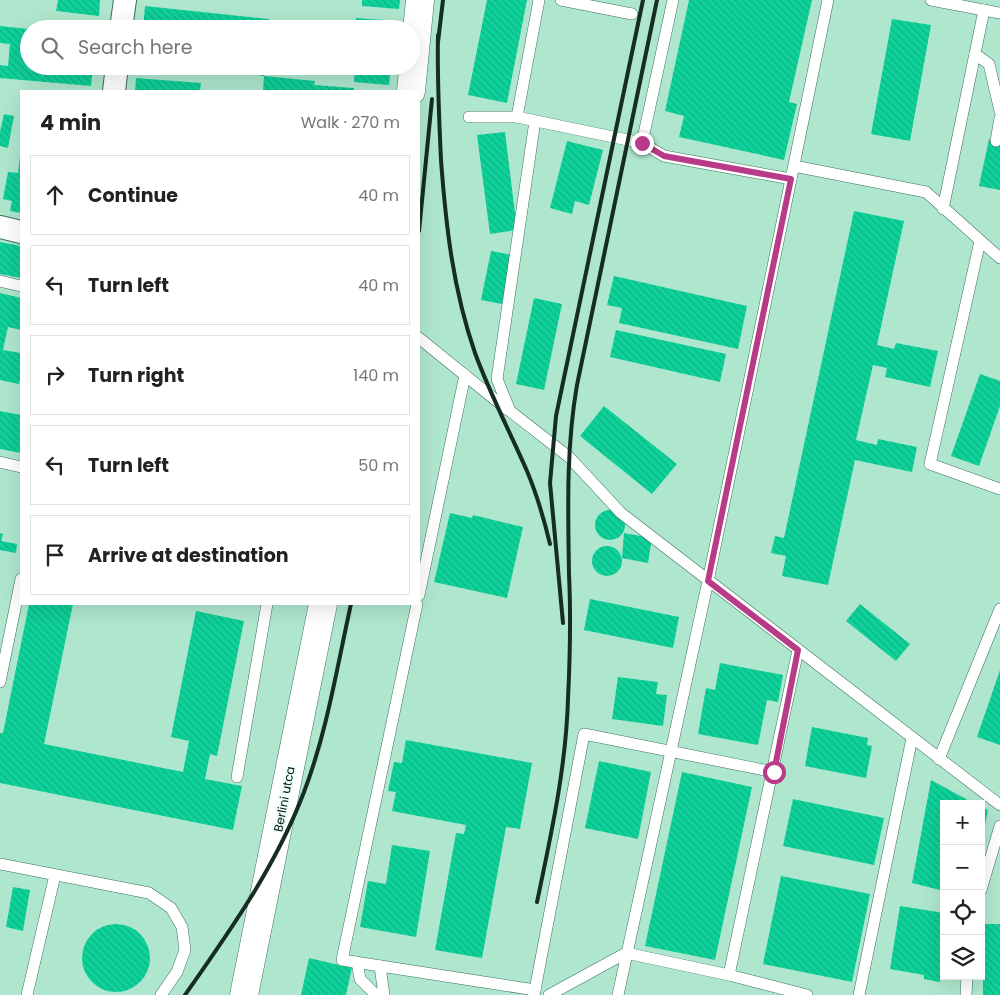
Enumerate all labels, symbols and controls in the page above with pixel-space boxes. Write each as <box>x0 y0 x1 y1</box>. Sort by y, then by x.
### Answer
search box <box>20 20 420 75</box>
icon: search <box>38 34 66 62</box>
text: Search here <box>78 34 192 61</box>
text: 4 min <box>40 108 101 137</box>
text: Walk · 270 m <box>301 111 400 134</box>
route end <box>631 132 654 155</box>
icon: ahead <box>41 181 69 209</box>
text: Continue <box>88 182 178 209</box>
text: 40 m <box>358 184 399 207</box>
icon: left <box>41 271 69 299</box>
text: Turn left <box>88 272 169 299</box>
text: 40 m <box>358 274 399 297</box>
icon: right <box>41 361 69 389</box>
text: Turn right <box>88 362 184 389</box>
text: 140 m <box>353 364 399 387</box>
icon: left <box>41 451 69 479</box>
text: Turn left <box>88 452 169 479</box>
text: 50 m <box>358 454 399 477</box>
icon: arrive <box>41 541 69 569</box>
text: Arrive at destination <box>88 542 289 569</box>
route start <box>763 761 786 784</box>
street label: Berlini utca <box>269 765 299 833</box>
map controls <box>940 800 985 980</box>
button: + <box>940 800 985 845</box>
button: − <box>940 845 985 890</box>
button: locate <box>940 890 985 935</box>
button: layers <box>940 935 985 980</box>

